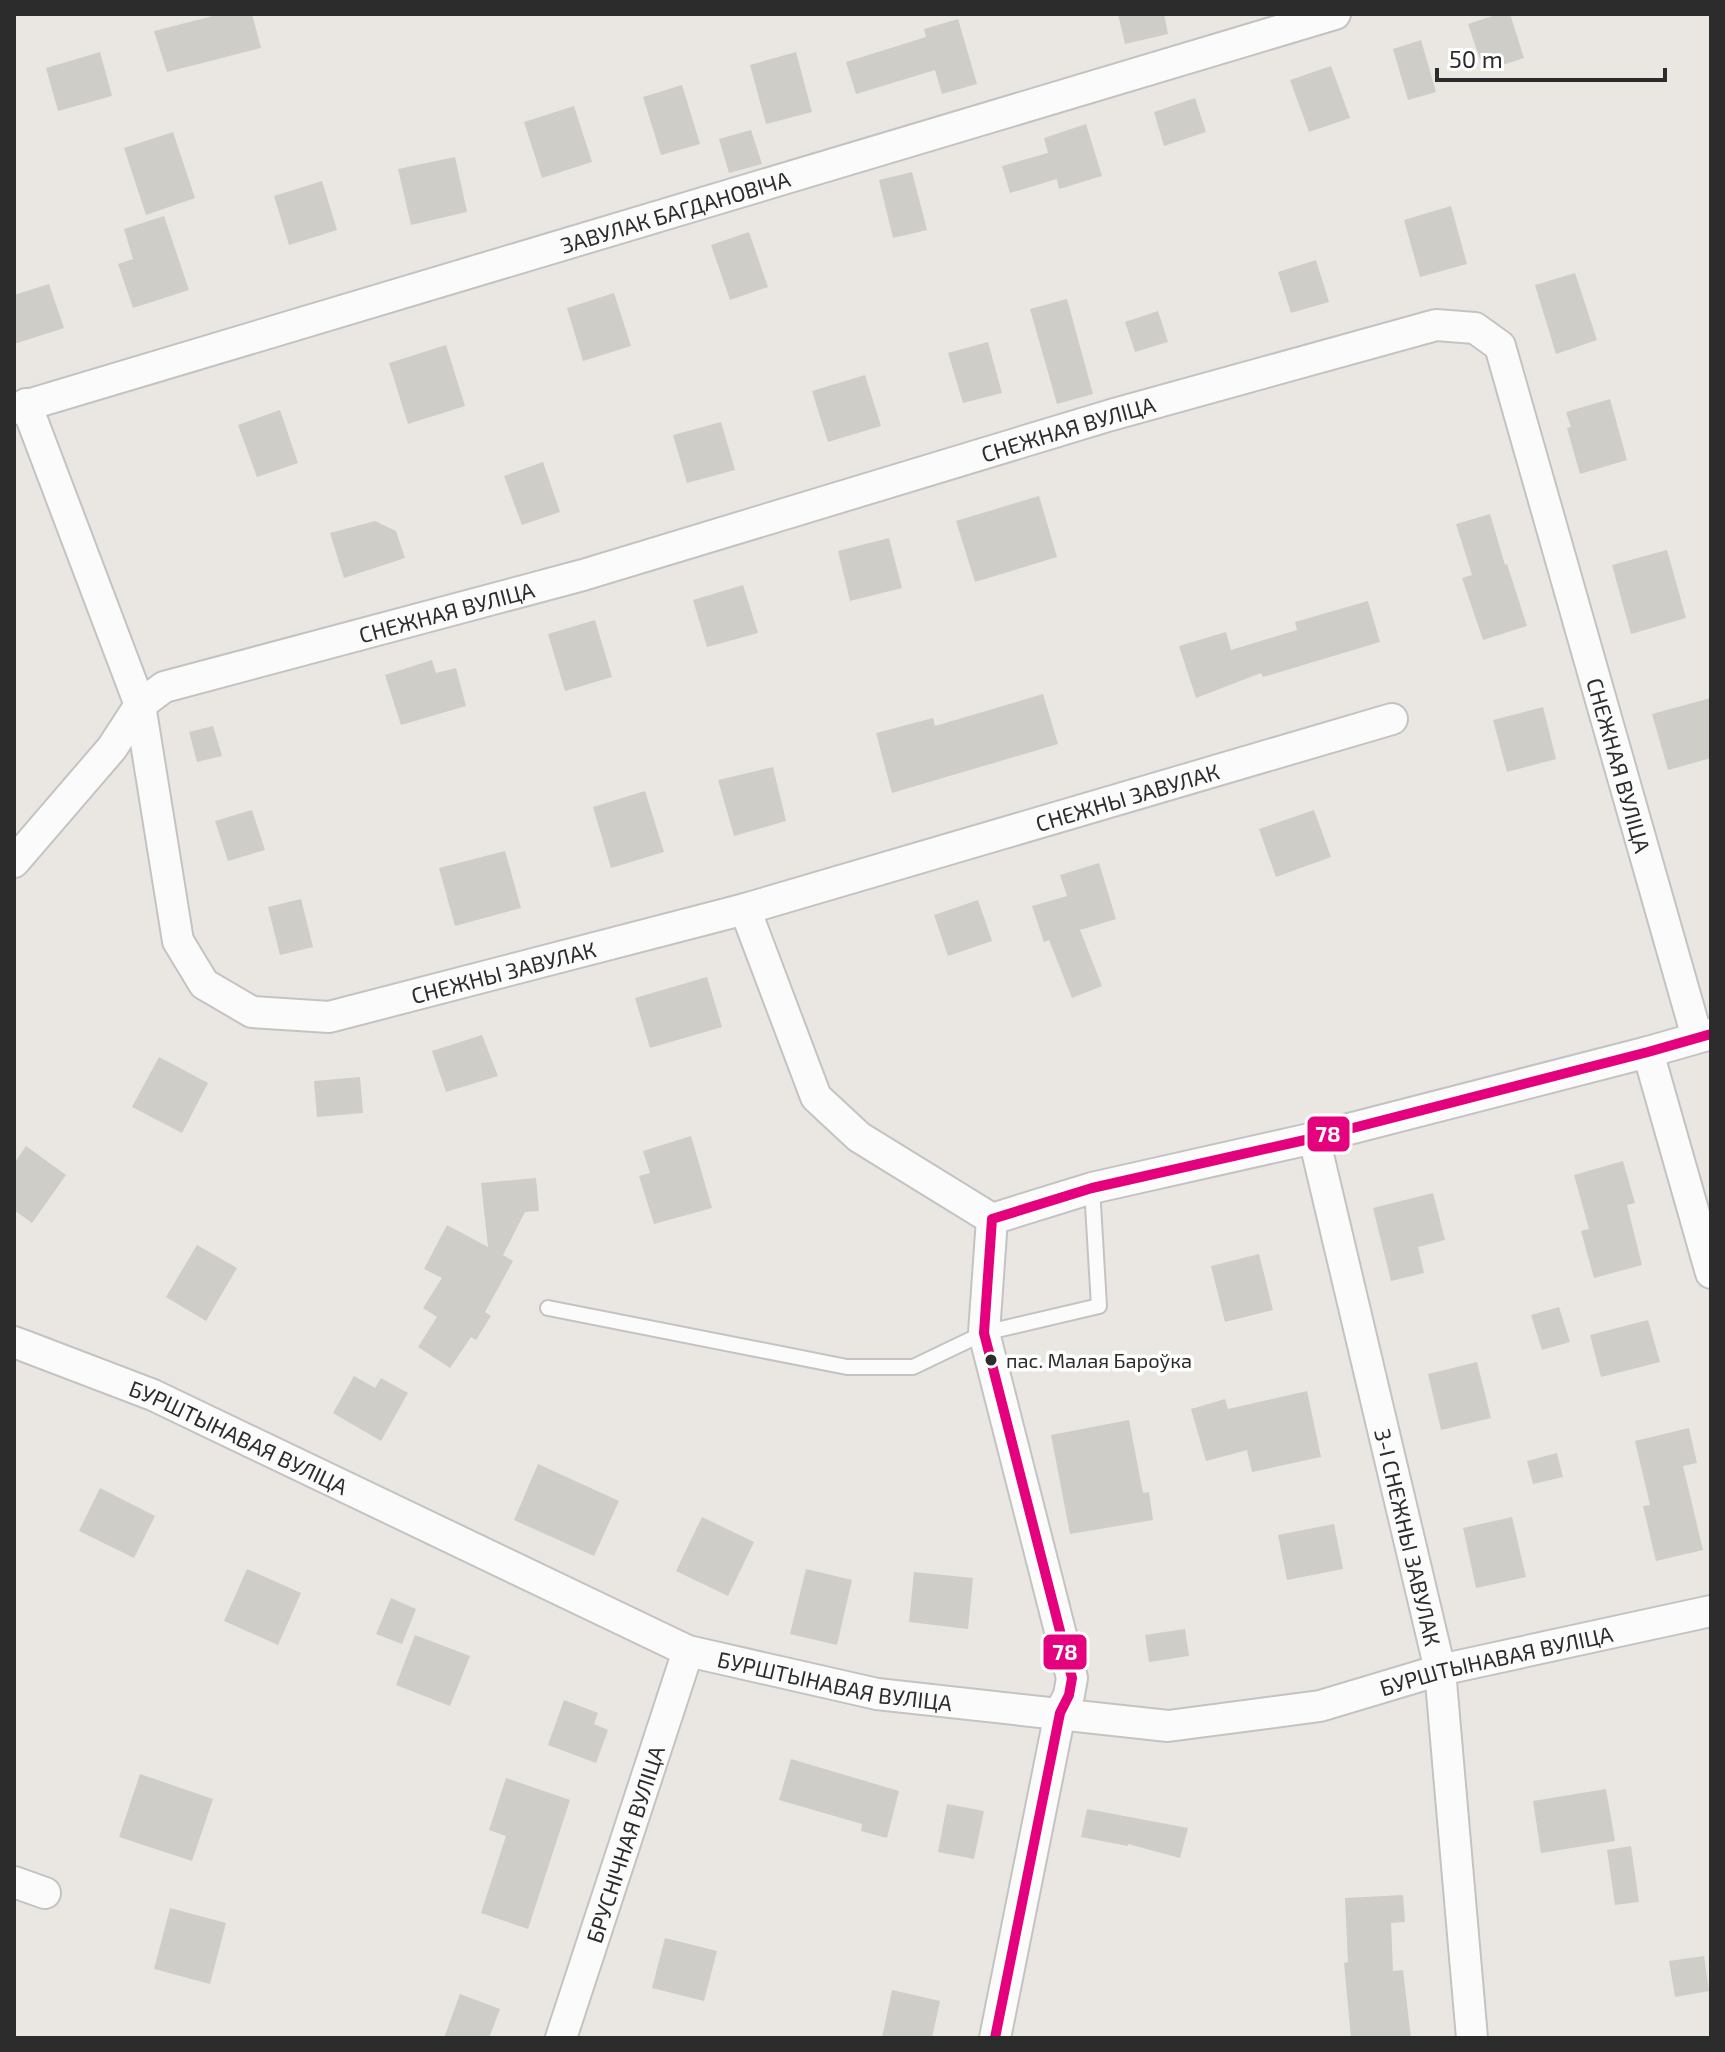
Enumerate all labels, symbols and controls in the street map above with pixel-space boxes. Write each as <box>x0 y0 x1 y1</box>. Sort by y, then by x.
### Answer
scale bar <box>1437 32 1665 82</box>
text: 50 m <box>1449 44 1503 73</box>
street label: ЗАВУЛАК БАГДАНОВІЧА <box>557 165 793 258</box>
street label: СНЕЖНАЯ ВУЛІЦА <box>978 390 1158 467</box>
street label: СНЕЖНАЯ ВУЛІЦА <box>356 576 537 647</box>
street label: СНЕЖНАЯ ВУЛІЦА <box>1582 675 1657 856</box>
street label: СНЕЖНЫ ЗАВУЛАК <box>1032 758 1222 836</box>
street label: СНЕЖНЫ ЗАВУЛАК <box>408 935 598 1008</box>
line badge: 78 <box>1306 1115 1351 1153</box>
text: 78 <box>1315 1120 1341 1146</box>
place label: пас. Малая Бароўка <box>1006 1348 1192 1373</box>
marker: пас. Малая Бароўка <box>983 1352 999 1368</box>
street label: БУРШТЫНАВАЯ ВУЛІЦА <box>126 1374 352 1499</box>
street label: 3-І СНЕЖНЫ ЗАВУЛАК <box>1370 1426 1447 1648</box>
street label: БУРШТЫНАВАЯ ВУЛІЦА <box>1377 1620 1615 1700</box>
line badge: 78 <box>1042 1633 1088 1671</box>
text: 78 <box>1052 1638 1078 1664</box>
street label: БУРШТЫНАВАЯ ВУЛІЦА <box>715 1645 954 1715</box>
street label: БРУСНІЧНАЯ ВУЛІЦА <box>580 1742 669 1946</box>

